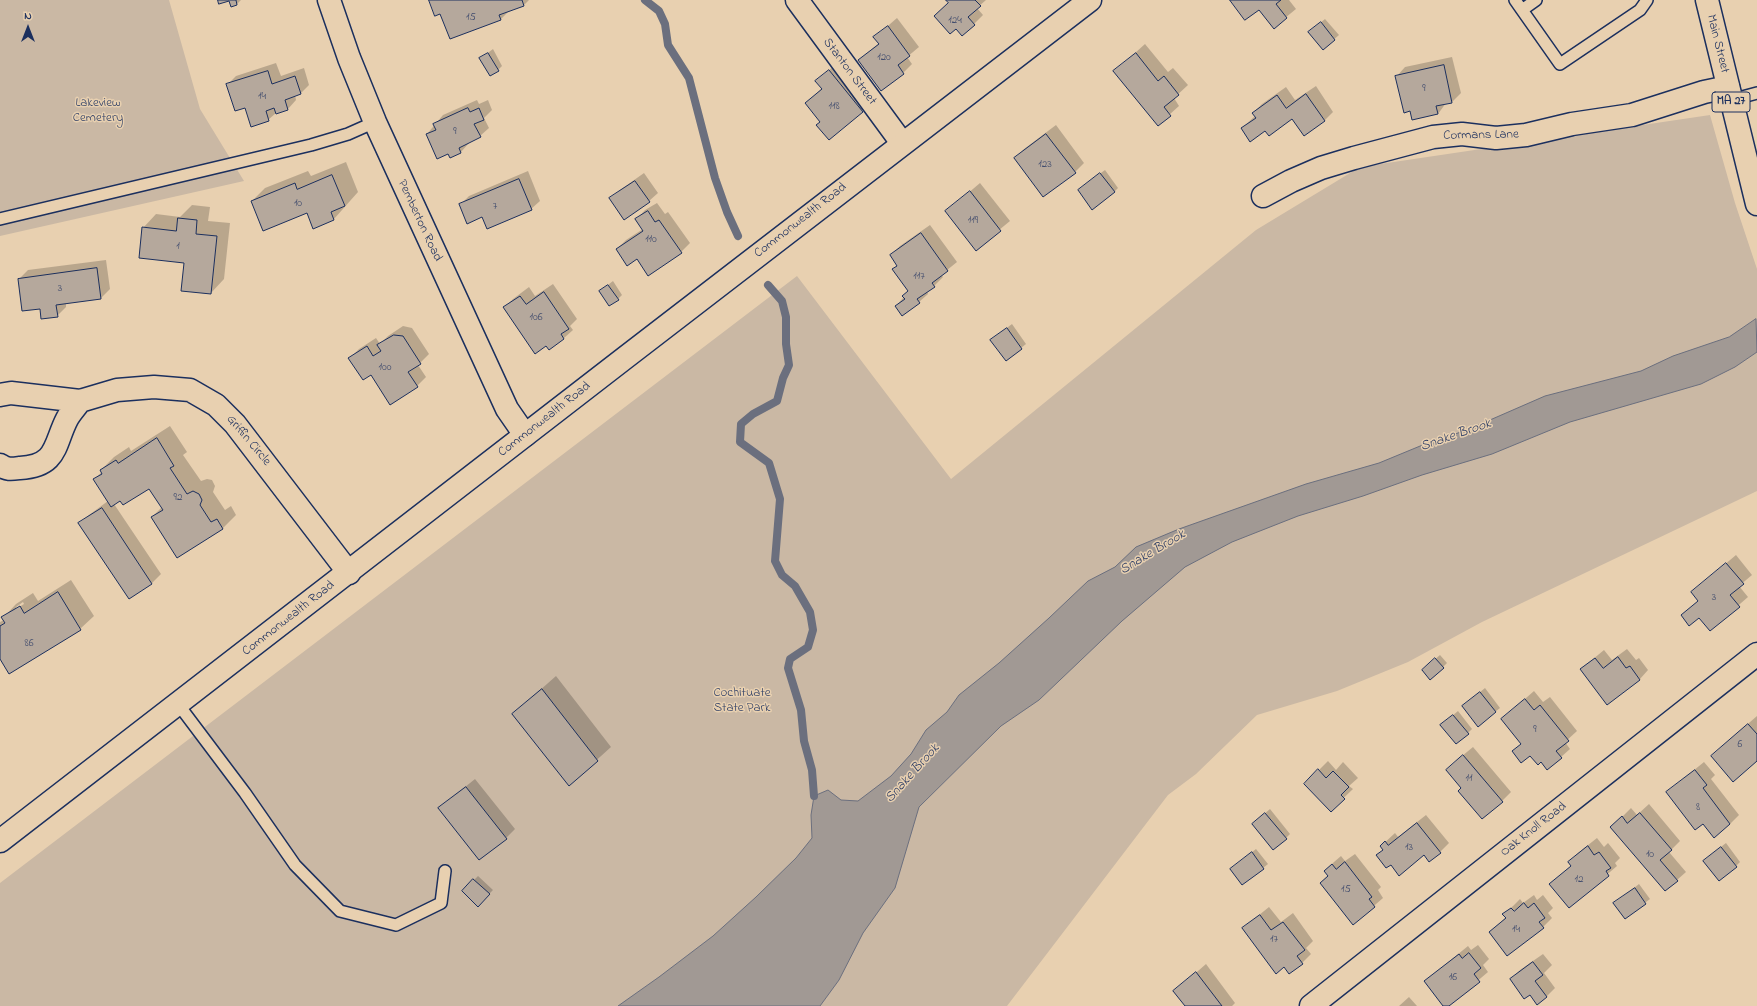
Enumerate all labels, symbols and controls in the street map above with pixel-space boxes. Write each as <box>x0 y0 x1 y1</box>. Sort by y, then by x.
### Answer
north arrow <box>8 8 48 48</box>
text: N <box>24 8 32 24</box>
house number: 15 <box>466 11 476 25</box>
street label: Main Street <box>1702 13 1732 75</box>
house number: 124 <box>948 14 962 28</box>
street label: Stanton Street <box>819 35 879 109</box>
house number: 120 <box>877 51 891 65</box>
house number: 9 <box>1422 82 1426 96</box>
house number: 14 <box>258 90 266 104</box>
road number: MA 27 <box>1712 92 1750 112</box>
park label: Lakeview Cemetery <box>73 96 123 127</box>
house number: 118 <box>828 100 840 114</box>
house number: 9 <box>453 125 457 139</box>
street label: Cormans Lane <box>1443 128 1519 144</box>
house number: 123 <box>1038 158 1052 172</box>
street label: Pemberton Road <box>393 178 445 264</box>
street label: Commonwealth Road <box>752 180 850 262</box>
house number: 10 <box>294 197 302 211</box>
house number: 7 <box>493 200 497 214</box>
house number: 119 <box>968 214 978 228</box>
house number: 110 <box>645 233 657 247</box>
house number: 1 <box>176 240 180 254</box>
house number: 117 <box>913 270 925 284</box>
house number: 3 <box>58 282 62 296</box>
house number: 106 <box>529 311 543 325</box>
house number: 100 <box>378 361 392 375</box>
street label: Commonwealth Road <box>496 379 594 461</box>
street label: Griffin Circle <box>222 412 274 470</box>
water label: Snake Brook <box>1419 416 1493 456</box>
house number: 92 <box>174 491 182 505</box>
water label: Snake Brook <box>1117 527 1189 579</box>
street label: Commonwealth Road <box>240 578 338 660</box>
house number: 3 <box>1712 591 1716 605</box>
house number: 86 <box>25 637 33 651</box>
park label: Cochituate State Park <box>713 686 771 717</box>
house number: 9 <box>1533 723 1537 737</box>
house number: 6 <box>1738 738 1742 752</box>
water label: Snake Brook <box>882 741 944 807</box>
house number: 11 <box>1466 772 1472 786</box>
street label: Oak Knoll Road <box>1498 799 1570 861</box>
house number: 8 <box>1696 801 1700 815</box>
house number: 13 <box>1405 841 1413 855</box>
house number: 10 <box>1646 848 1654 862</box>
house number: 12 <box>1575 873 1583 887</box>
house number: 15 <box>1341 883 1351 897</box>
house number: 14 <box>1512 923 1520 937</box>
house number: 17 <box>1270 933 1278 947</box>
house number: 16 <box>1449 971 1457 985</box>

